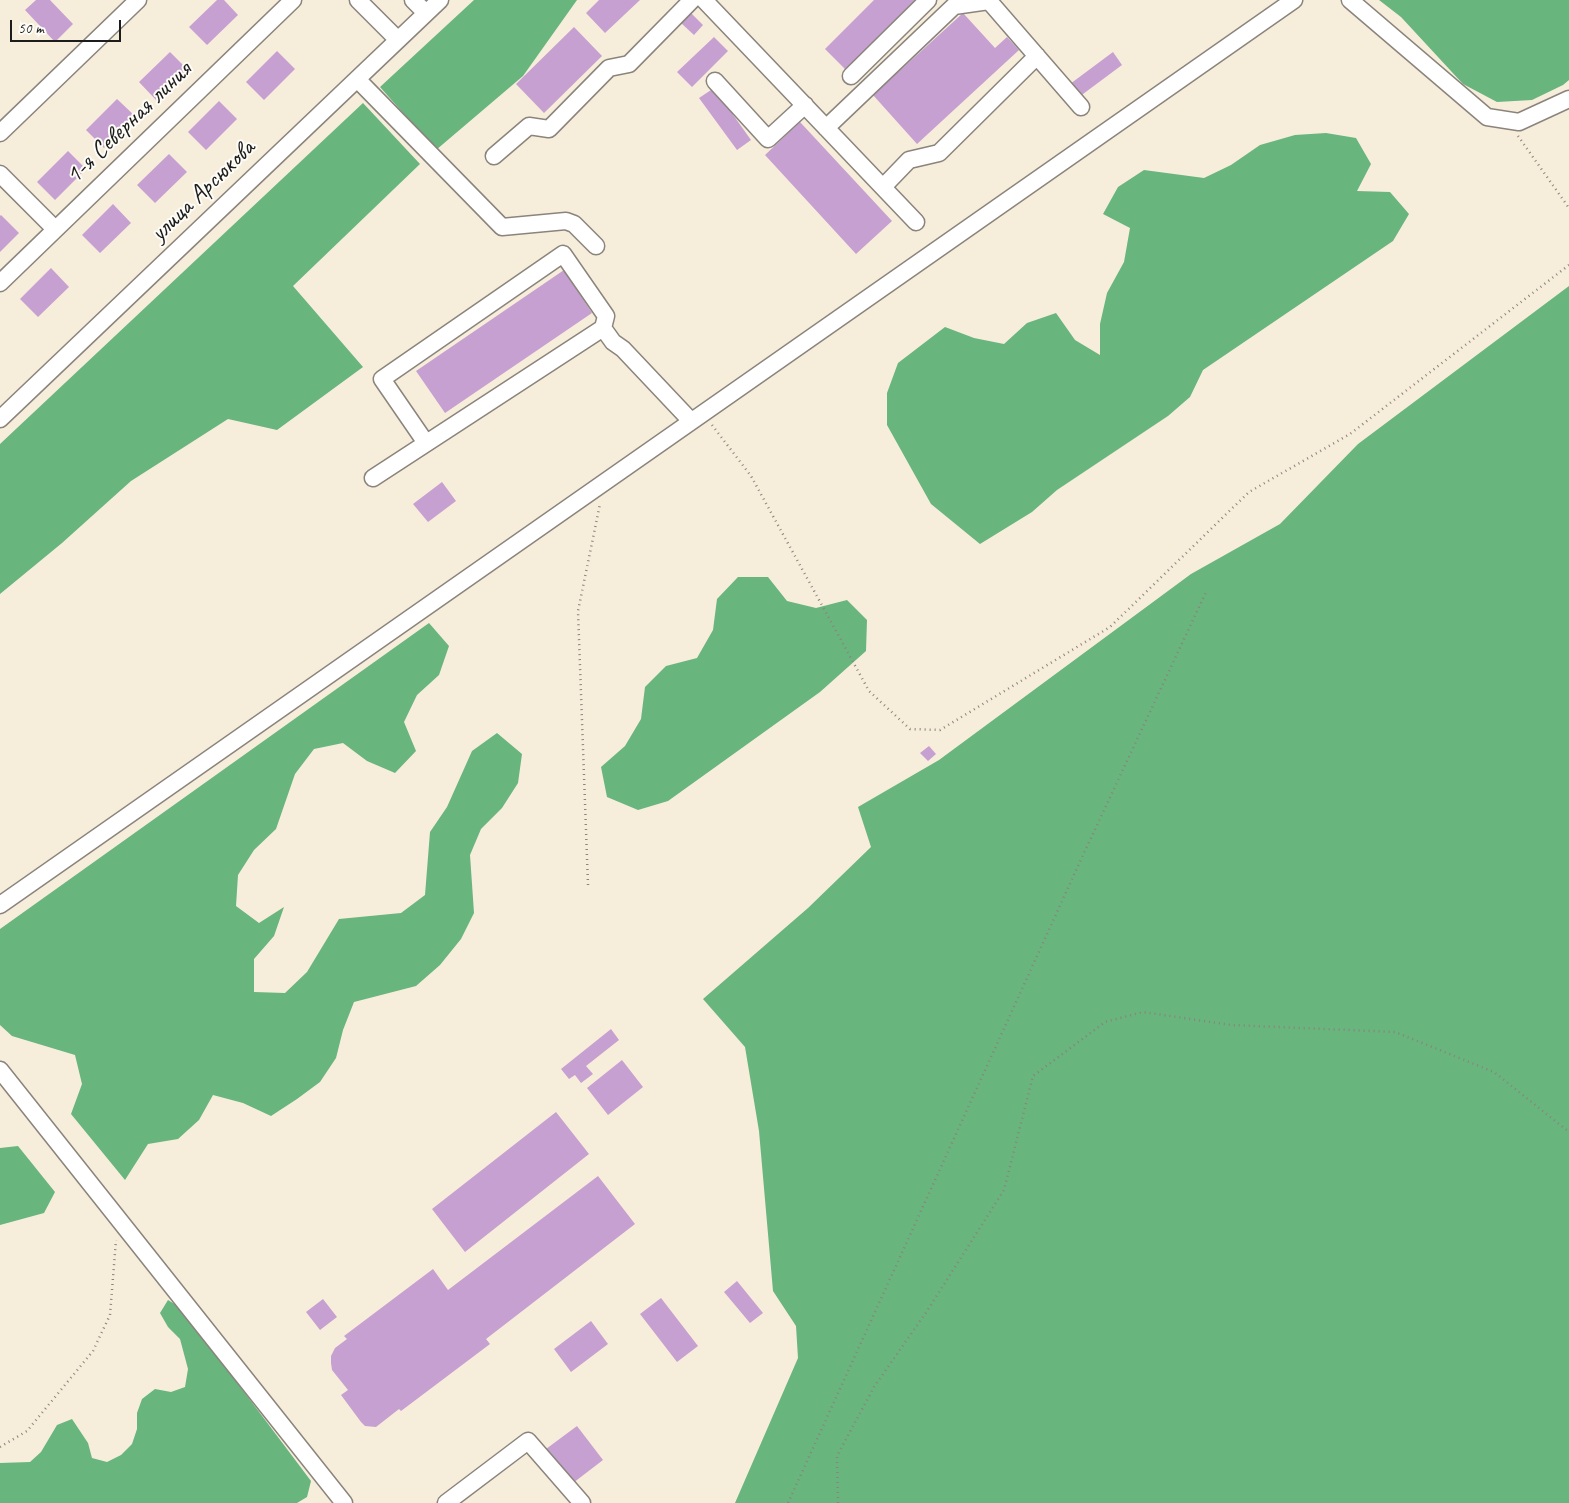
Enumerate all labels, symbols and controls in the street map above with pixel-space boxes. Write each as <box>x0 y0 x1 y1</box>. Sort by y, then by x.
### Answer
scale bar <box>12 10 124 42</box>
text: 50 m <box>18 19 44 38</box>
street label: 1-я Северная линия <box>60 55 198 191</box>
street label: улица Арсюкова <box>144 134 262 248</box>

